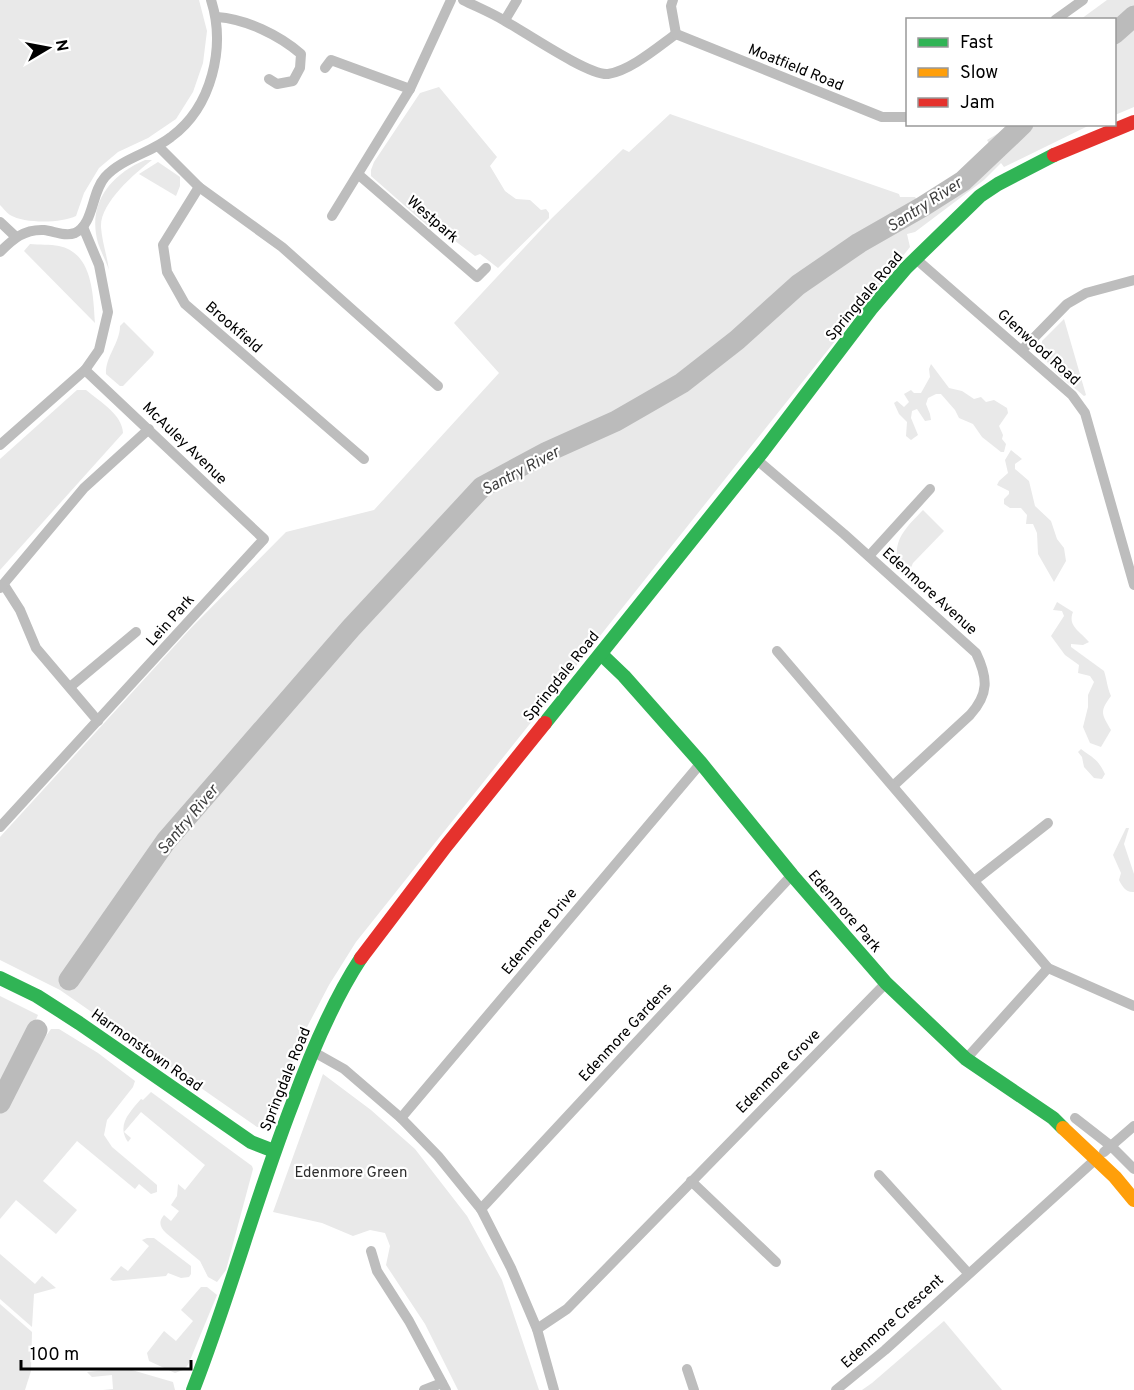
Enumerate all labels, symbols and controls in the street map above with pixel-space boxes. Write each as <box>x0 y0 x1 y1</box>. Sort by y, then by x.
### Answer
north arrow <box>18 18 78 78</box>
legend <box>906 18 1116 126</box>
text: Fast <box>960 32 993 55</box>
text: N <box>50 38 72 53</box>
street label: Moatfield Road <box>745 41 846 96</box>
text: Slow <box>960 62 998 85</box>
text: Jam <box>960 92 995 115</box>
water label: Santry River <box>884 173 968 237</box>
street label: Westpark <box>402 192 462 248</box>
street label: Springdale Road <box>822 249 908 345</box>
street label: Brookfield <box>201 298 265 358</box>
street label: Glenwood Road <box>993 306 1083 390</box>
street label: McAuley Avenue <box>137 399 230 489</box>
water label: Santry River <box>479 442 565 501</box>
street label: Edenmore Avenue <box>877 544 981 640</box>
street label: Lein Park <box>143 591 199 651</box>
street label: Springdale Road <box>520 628 604 726</box>
water label: Santry River <box>153 780 225 859</box>
street label: Edenmore Park <box>803 867 885 957</box>
street label: Edenmore Drive <box>498 885 582 979</box>
street label: Edenmore Gardens <box>575 980 677 1086</box>
street label: Harmonstown Road <box>87 1006 205 1097</box>
street label: Springdale Road <box>257 1025 316 1134</box>
street label: Edenmore Grove <box>733 1026 825 1118</box>
park label: Edenmore Green <box>295 1164 407 1183</box>
street label: Edenmore Crescent <box>838 1271 948 1373</box>
scale bar <box>21 1333 190 1371</box>
text: 100 m <box>30 1344 79 1367</box>

